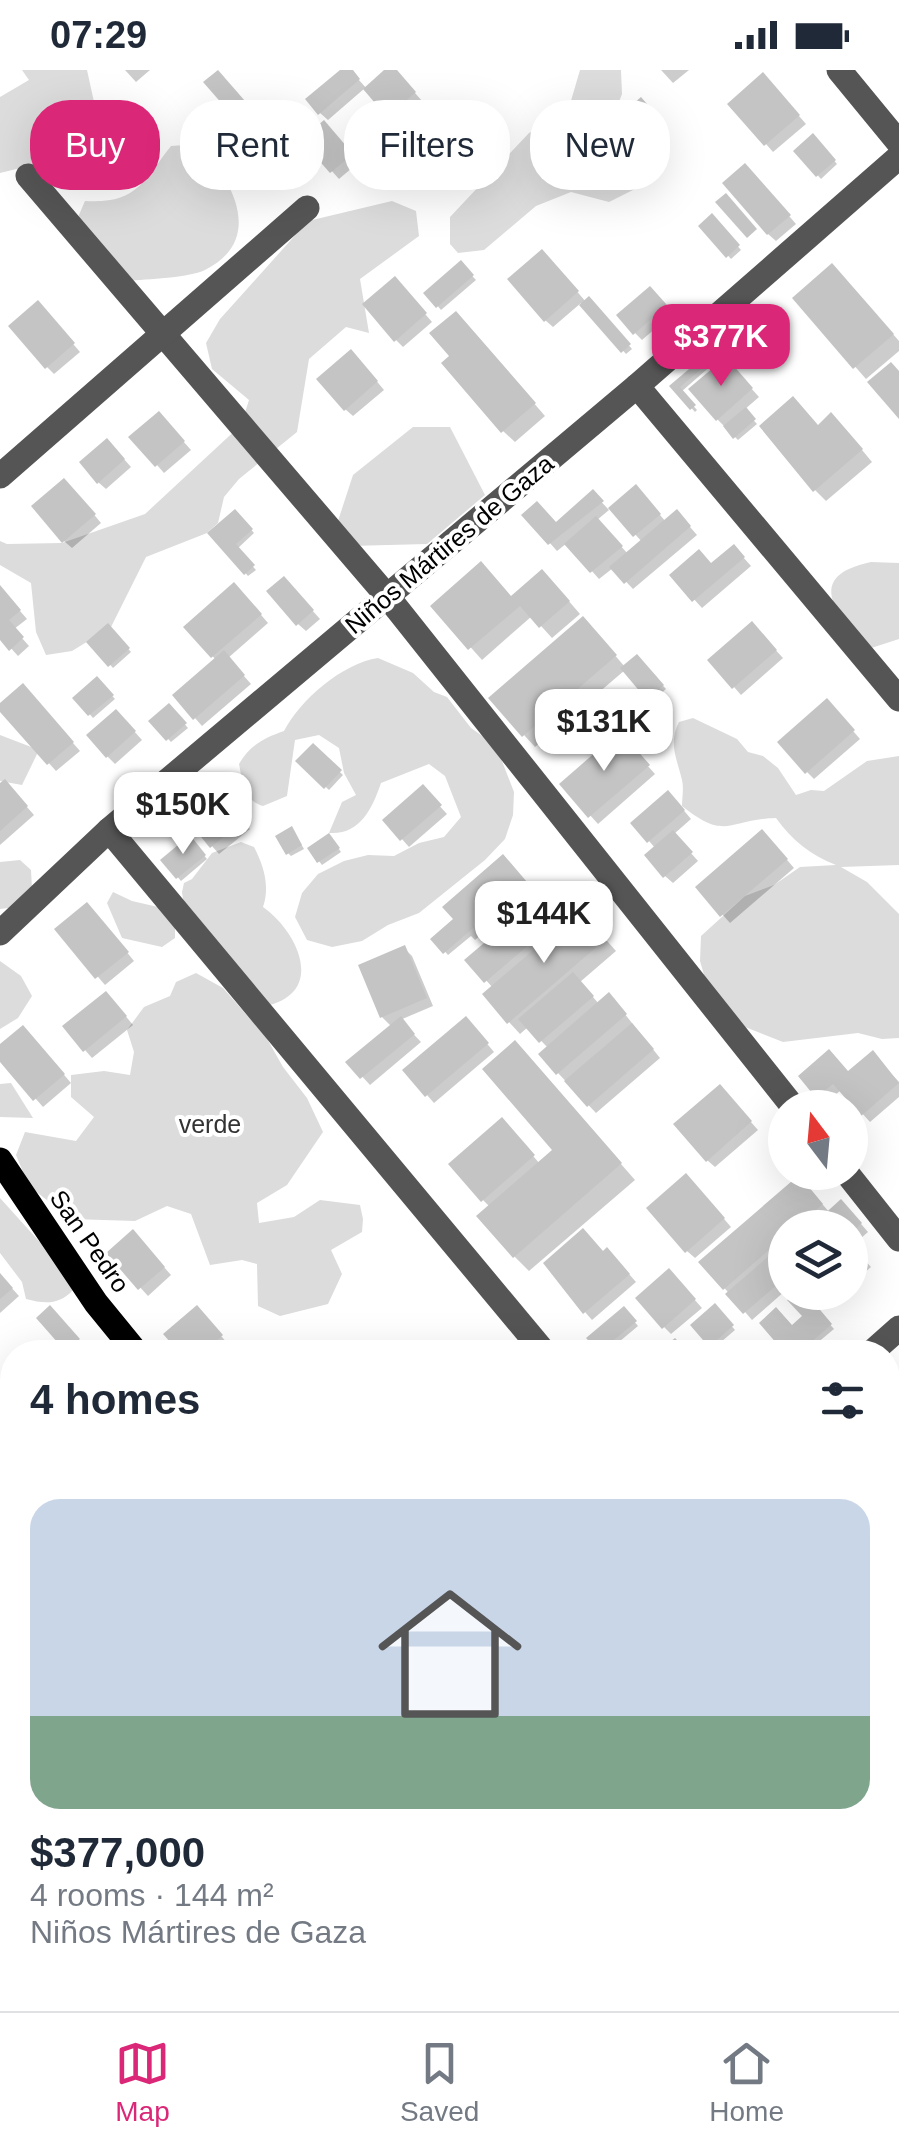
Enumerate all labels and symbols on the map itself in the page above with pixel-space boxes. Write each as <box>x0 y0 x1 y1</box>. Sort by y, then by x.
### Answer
pin: $377K <box>651 304 791 389</box>
street label: Niños Mártires de Gaza <box>339 449 559 639</box>
pin: $131K <box>534 689 674 774</box>
pin: $150K <box>113 772 253 857</box>
pin: $144K <box>474 881 614 966</box>
north arrow <box>768 1090 868 1190</box>
park label: verde <box>179 1110 241 1138</box>
street label: San Pedro <box>45 1185 135 1297</box>

